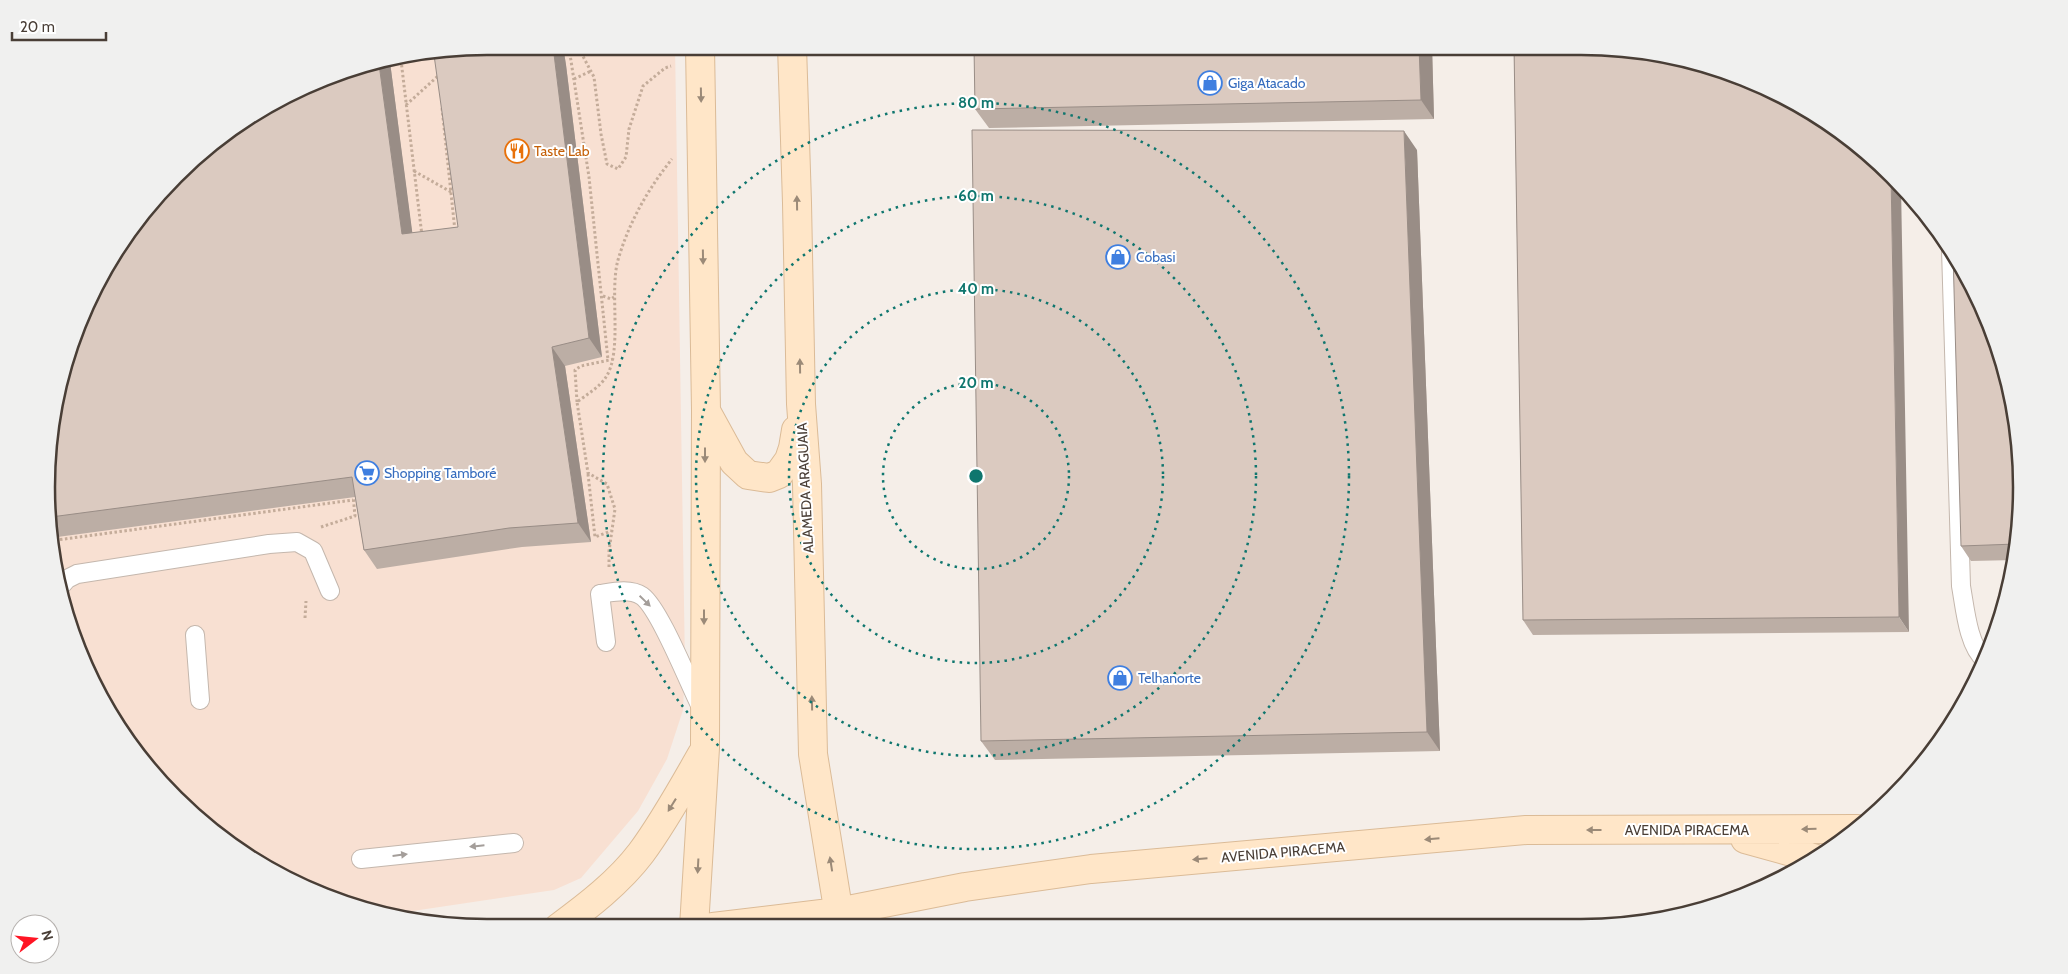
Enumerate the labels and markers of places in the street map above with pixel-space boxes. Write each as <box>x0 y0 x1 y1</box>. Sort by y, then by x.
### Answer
shop icon: Giga Atacado <box>1197 70 1223 96</box>
place label: Giga Atacado <box>1228 74 1306 92</box>
restaurant icon: Taste Lab <box>504 138 530 164</box>
place label: Taste Lab <box>534 142 590 160</box>
shop icon: Cobasi <box>1105 244 1131 270</box>
place label: Cobasi <box>1136 248 1175 266</box>
supermarket icon: Shopping Tamboré <box>354 460 380 486</box>
place label: Shopping Tamboré <box>384 464 496 482</box>
centre of rings <box>967 467 985 485</box>
shop icon: Telhanorte <box>1107 665 1133 691</box>
place label: Telhanorte <box>1138 669 1201 687</box>

